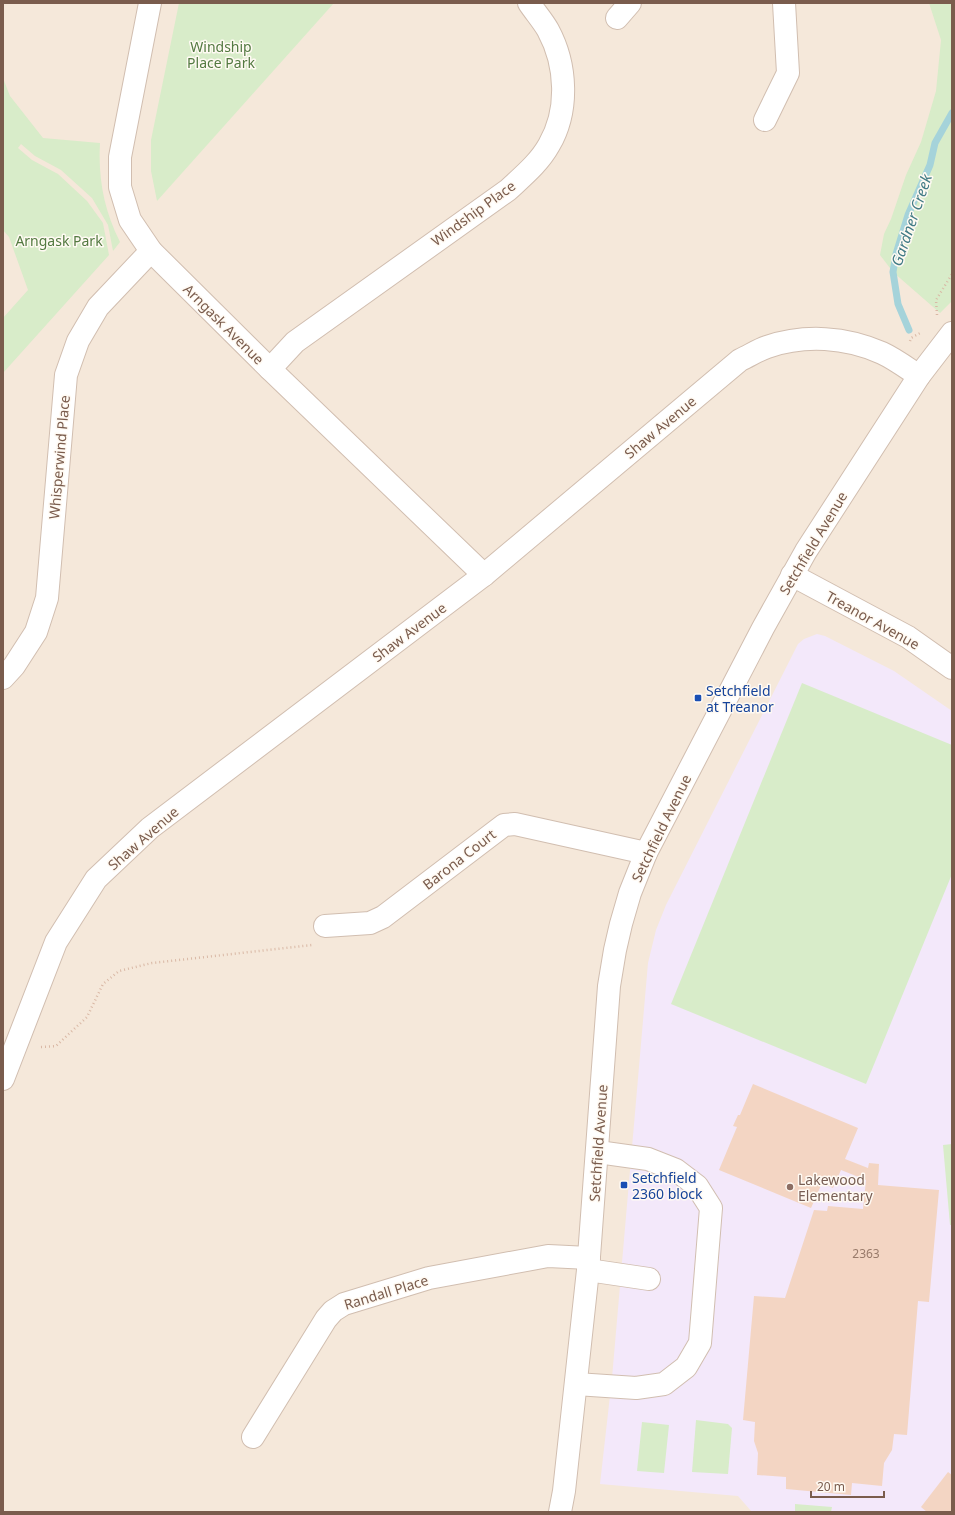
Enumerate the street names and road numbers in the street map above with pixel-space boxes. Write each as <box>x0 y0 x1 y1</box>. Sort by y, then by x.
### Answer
street label: Windship Place <box>427 176 519 250</box>
street label: Arngask Avenue <box>180 280 269 369</box>
street label: Shaw Avenue <box>620 391 700 463</box>
street label: Whisperwind Place <box>44 394 74 520</box>
street label: Setchfield Avenue <box>775 488 851 598</box>
street label: Treanor Avenue <box>823 586 923 654</box>
street label: Shaw Avenue <box>368 598 450 666</box>
street label: Setchfield Avenue <box>627 771 695 885</box>
street label: Shaw Avenue <box>104 802 183 874</box>
street label: Barona Court <box>419 824 499 894</box>
street label: Setchfield Avenue <box>584 1084 612 1202</box>
street label: Randall Place <box>342 1270 431 1314</box>

